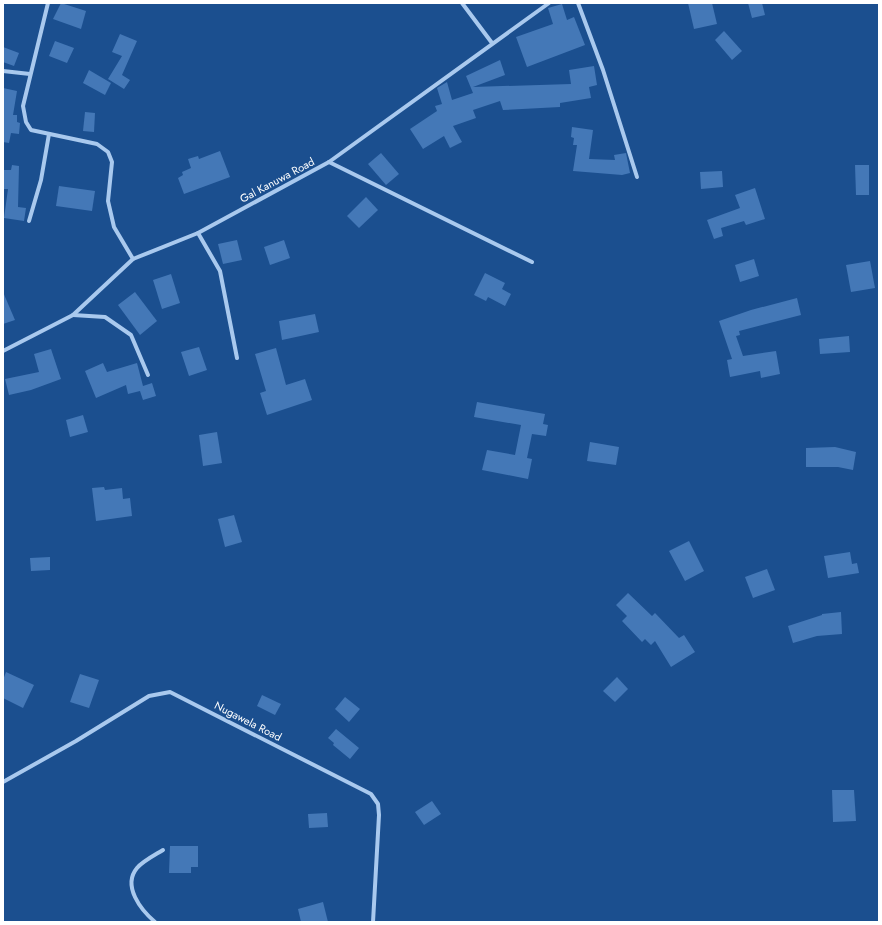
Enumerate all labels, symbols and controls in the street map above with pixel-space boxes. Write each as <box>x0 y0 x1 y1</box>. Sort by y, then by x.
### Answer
street label: Gal Kanuwa Road <box>237 154 317 206</box>
street label: Nugawela Road <box>212 697 284 745</box>

